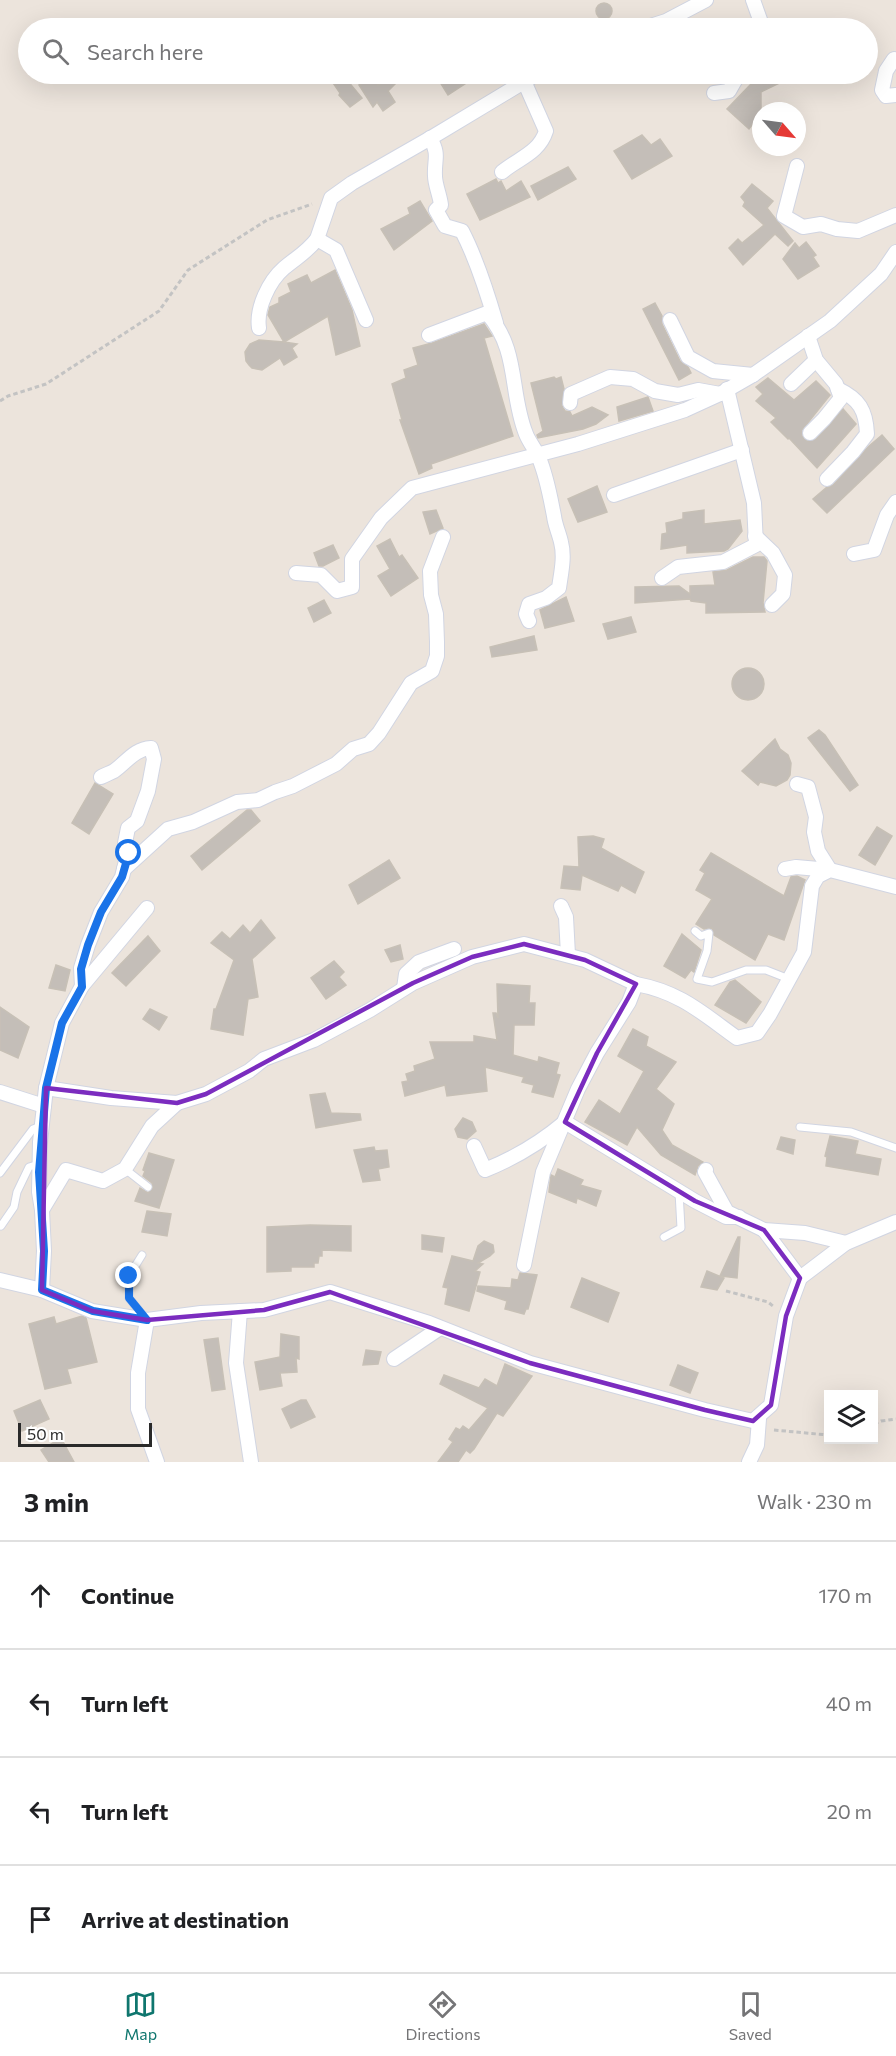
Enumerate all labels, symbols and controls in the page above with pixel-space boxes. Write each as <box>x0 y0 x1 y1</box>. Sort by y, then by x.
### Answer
search box <box>18 18 878 84</box>
icon: search <box>39 35 72 68</box>
text: Search here <box>87 38 203 65</box>
north arrow <box>752 102 806 156</box>
route start <box>115 839 141 865</box>
route end <box>115 1262 141 1288</box>
map controls <box>824 1390 878 1444</box>
button: layers <box>824 1390 878 1444</box>
scale bar <box>18 1420 152 1448</box>
text: 50 m <box>27 1424 64 1443</box>
text: 3 min <box>24 1486 89 1517</box>
text: Walk · 230 m <box>757 1489 872 1513</box>
icon: ahead <box>24 1579 57 1612</box>
text: Continue <box>81 1582 174 1609</box>
text: 170 m <box>819 1583 872 1607</box>
icon: left <box>24 1687 57 1720</box>
text: Turn left <box>81 1690 168 1717</box>
text: 40 m <box>826 1691 872 1715</box>
icon: left <box>24 1795 57 1828</box>
text: Turn left <box>81 1798 168 1825</box>
text: 20 m <box>827 1799 872 1823</box>
icon: arrive <box>24 1903 57 1936</box>
text: Arrive at destination <box>81 1906 289 1933</box>
tab: Map <box>124 1988 157 2043</box>
tab: Directions <box>405 1988 480 2043</box>
tab: Saved <box>729 1988 772 2043</box>

